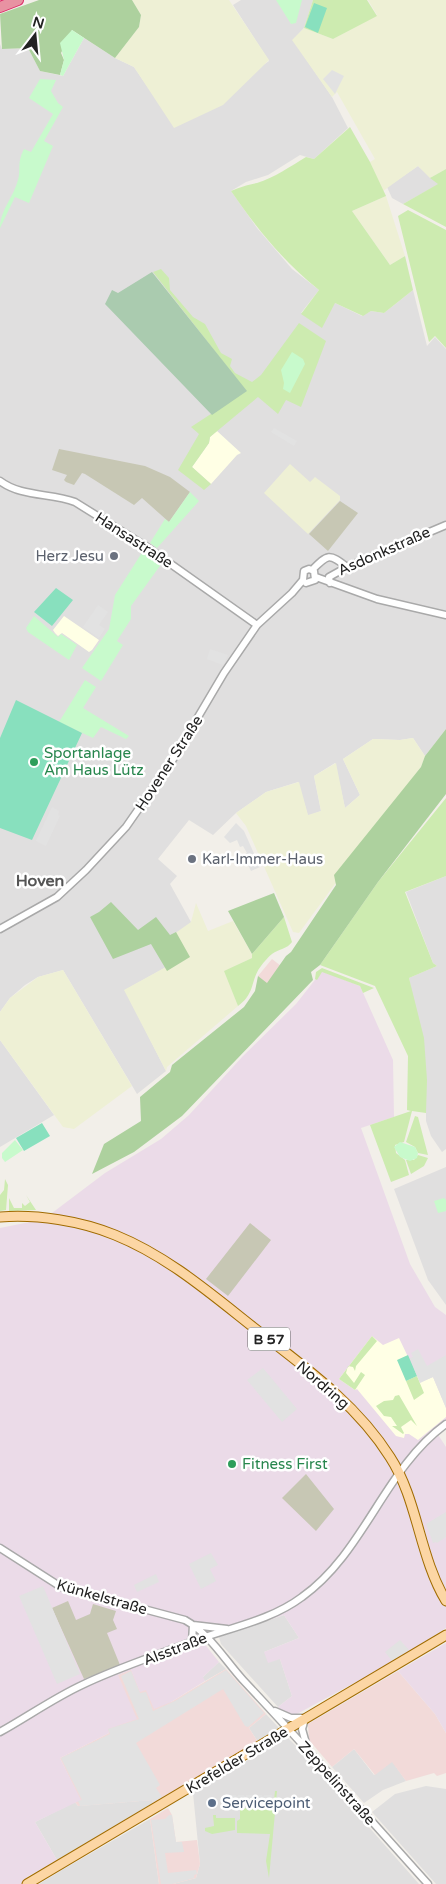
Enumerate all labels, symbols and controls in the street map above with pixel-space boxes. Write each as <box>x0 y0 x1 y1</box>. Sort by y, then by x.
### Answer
north arrow <box>10 10 60 60</box>
text: N <box>31 13 46 33</box>
street label: Hansastraße <box>92 508 176 572</box>
street label: Asdonkstraße <box>335 523 433 579</box>
place label: Herz Jesu <box>35 547 104 565</box>
marker: Herz Jesu <box>108 550 120 562</box>
street label: Hovener Straße <box>131 712 207 814</box>
place label: Sportanlage Am Haus Lütz <box>44 744 144 779</box>
marker: Sportanlage Am Haus Lütz <box>28 756 40 768</box>
place label: Karl-Immer-Haus <box>202 850 323 868</box>
marker: Karl-Immer-Haus <box>186 853 198 865</box>
district label: Hoven <box>16 871 64 891</box>
road number: B 57 <box>248 1328 290 1350</box>
street label: Nordring <box>293 1357 353 1413</box>
place label: Fitness First <box>242 1455 328 1473</box>
marker: Fitness First <box>226 1458 238 1470</box>
street label: Künkelstraße <box>55 1575 149 1619</box>
street label: Alsstraße <box>141 1629 209 1669</box>
street label: Krefelder Straße <box>183 1723 291 1797</box>
street label: Zeppelinstraße <box>295 1737 379 1829</box>
place label: Servicepoint <box>222 1794 311 1812</box>
marker: Servicepoint <box>206 1797 218 1809</box>

